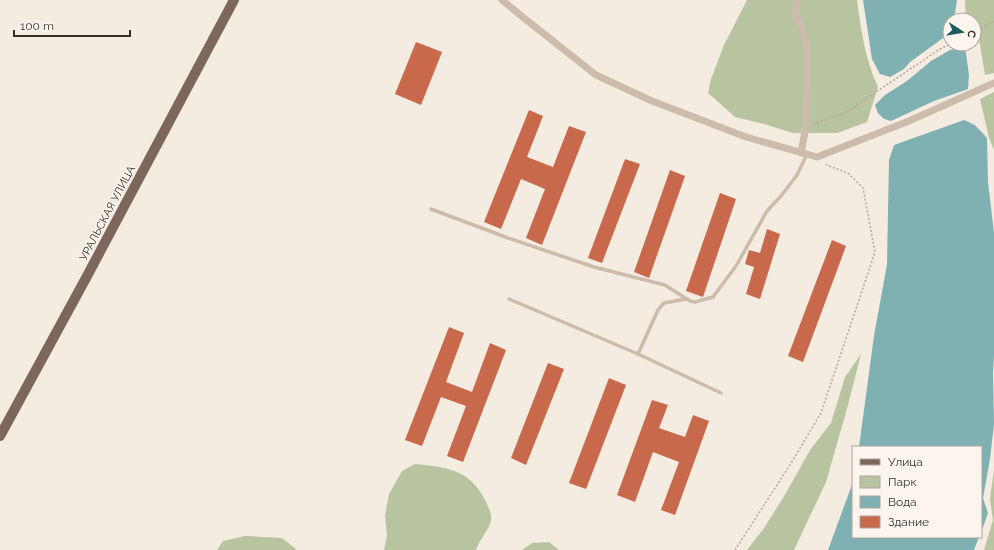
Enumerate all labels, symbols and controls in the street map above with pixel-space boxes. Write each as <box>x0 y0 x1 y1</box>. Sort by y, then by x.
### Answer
scale bar <box>14 12 130 38</box>
north arrow <box>942 12 982 52</box>
text: 100 m <box>20 19 54 33</box>
text: С <box>964 29 978 39</box>
street label: УРАЛЬСКАЯ УЛИЦА <box>77 163 138 263</box>
legend <box>852 446 982 538</box>
text: Улица <box>888 455 923 469</box>
text: Парк <box>888 475 917 489</box>
text: Вода <box>888 495 917 509</box>
text: Здание <box>888 515 929 529</box>

